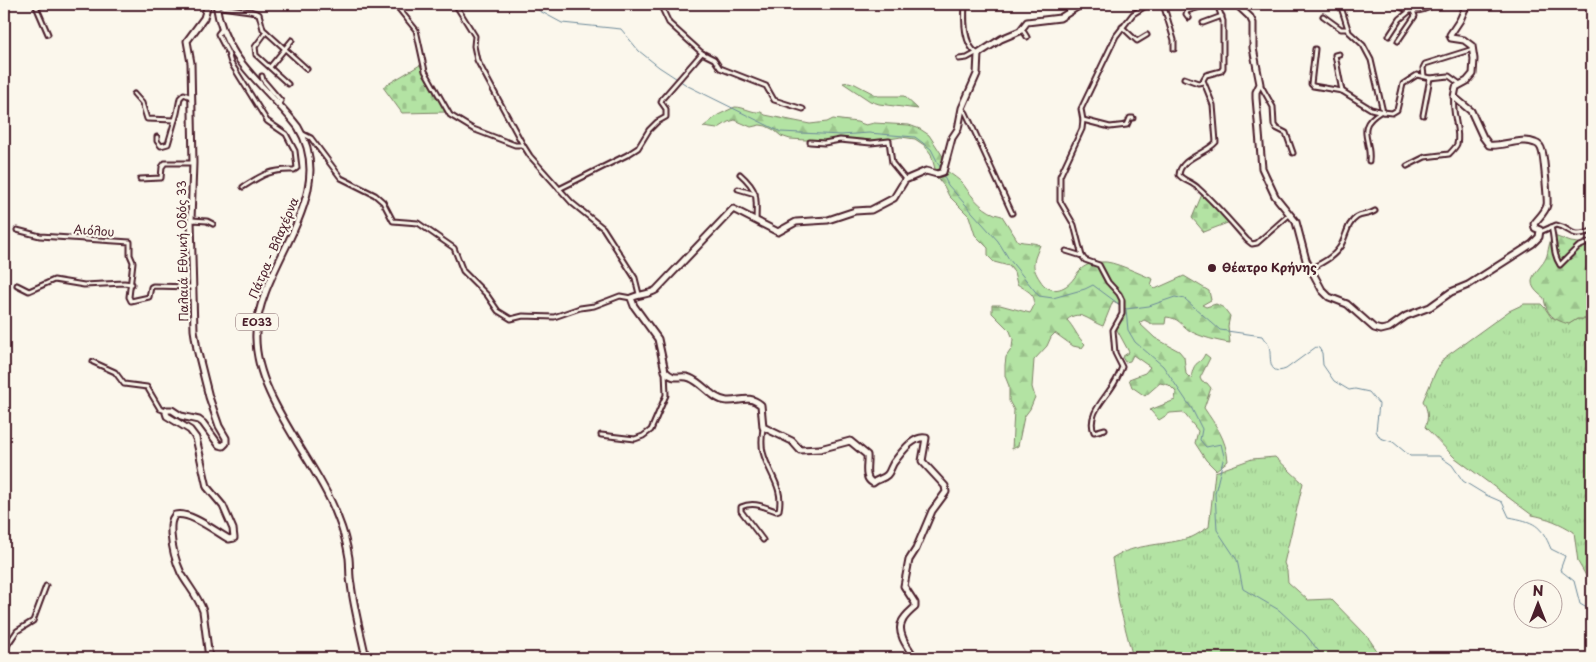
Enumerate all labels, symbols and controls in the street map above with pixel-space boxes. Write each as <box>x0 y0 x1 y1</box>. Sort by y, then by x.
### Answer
street label: Παλαιά Εθνική Οδός 33 <box>172 180 192 322</box>
street label: Πάτρα - Βλαχέρνα <box>244 194 303 301</box>
street label: Αιόλου <box>73 220 115 240</box>
place label: Θέατρο Κρήνης <box>1222 258 1317 276</box>
marker: Θέατρο Κρήνης <box>1206 262 1218 274</box>
road number: ΕΟ33 <box>236 314 278 331</box>
north arrow <box>1514 580 1564 630</box>
text: N <box>1532 580 1544 601</box>

